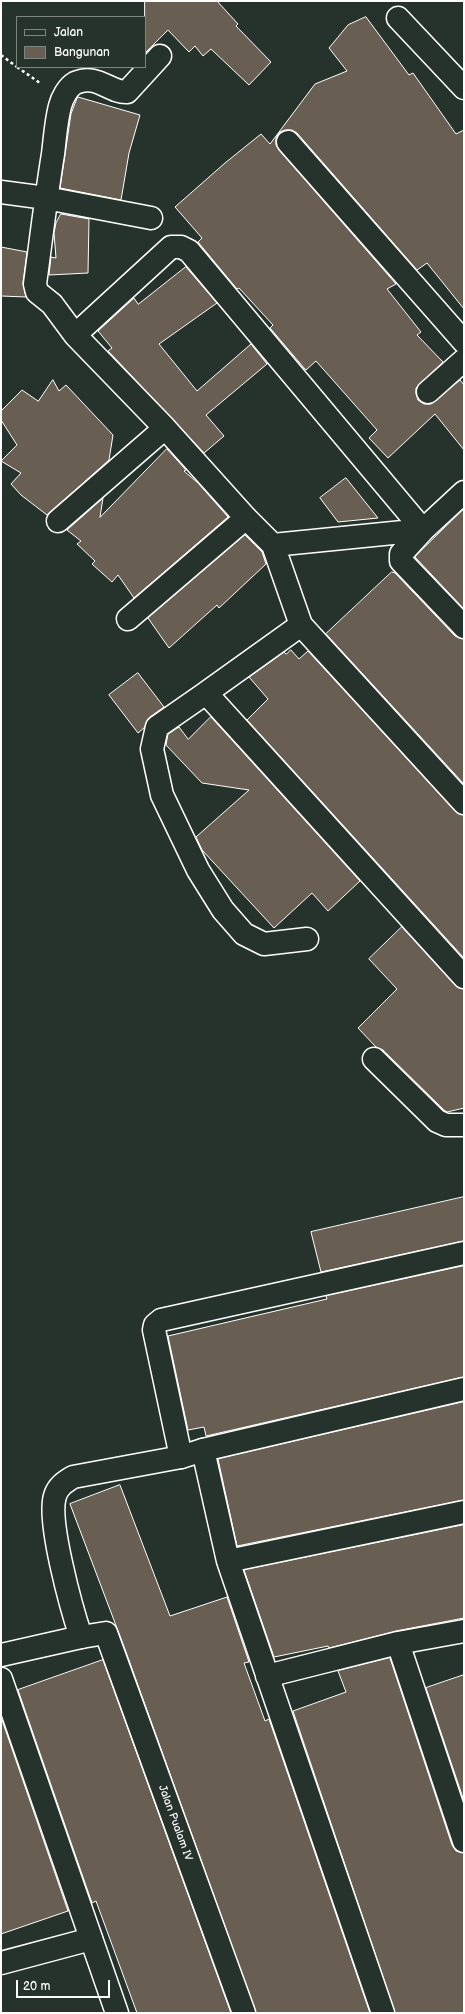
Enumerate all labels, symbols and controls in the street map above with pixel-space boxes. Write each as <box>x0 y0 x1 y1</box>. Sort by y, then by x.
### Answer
legend <box>16 16 146 68</box>
text: Jalan <box>54 25 83 40</box>
text: Bangunan <box>54 45 110 60</box>
street label: Jalan Pualam IV <box>155 1783 195 1863</box>
scale bar <box>18 1972 112 1998</box>
text: 20 m <box>23 1979 50 1994</box>

